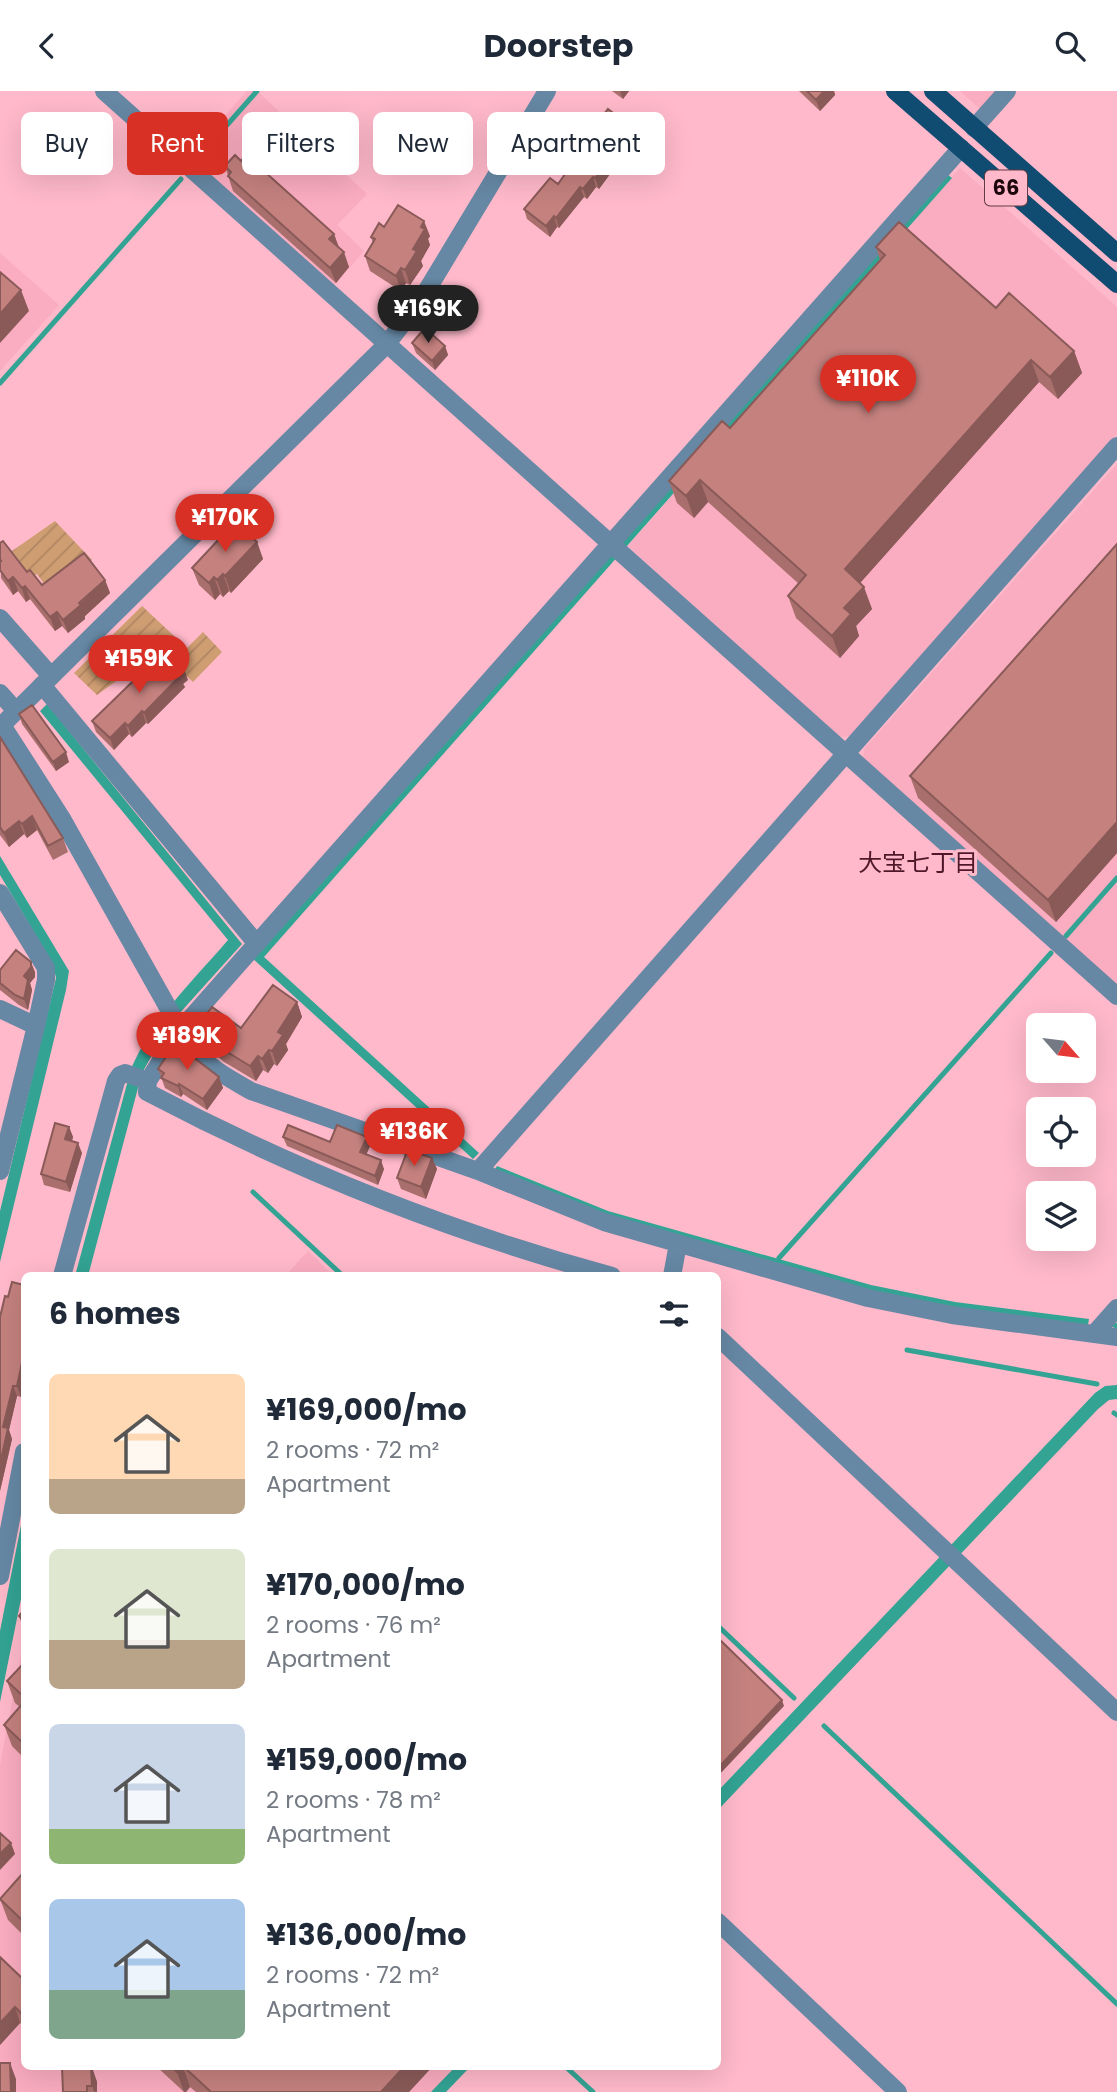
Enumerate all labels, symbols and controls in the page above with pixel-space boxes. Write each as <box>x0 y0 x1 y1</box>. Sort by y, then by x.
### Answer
text: Doorstep <box>483 23 634 68</box>
icon: back <box>28 27 66 65</box>
icon: search <box>1051 27 1089 65</box>
chip: Buy <box>21 112 113 175</box>
chip: Rent <box>127 112 228 175</box>
chip: Filters <box>242 112 359 175</box>
chip: New <box>373 112 473 175</box>
chip: Apartment <box>487 112 665 175</box>
road number: 66 <box>985 171 1027 205</box>
pin: ¥169K <box>379 285 477 345</box>
text: ¥169K <box>394 292 462 324</box>
pin: ¥110K <box>819 355 917 415</box>
text: ¥110K <box>836 362 900 394</box>
pin: ¥170K <box>176 495 274 554</box>
text: ¥170K <box>191 501 259 533</box>
pin: ¥159K <box>90 635 188 695</box>
text: ¥159K <box>104 642 174 674</box>
district label: 大宝七丁目 <box>858 846 978 879</box>
pin: ¥189K <box>138 1013 236 1072</box>
north arrow <box>1026 1013 1096 1083</box>
map controls <box>1026 1013 1096 1251</box>
text: ¥189K <box>152 1019 222 1051</box>
button: locate <box>1026 1097 1096 1167</box>
pin: ¥136K <box>365 1109 463 1168</box>
text: ¥136K <box>380 1115 448 1147</box>
button: layers <box>1026 1181 1096 1251</box>
text: 6 homes <box>49 1292 181 1335</box>
icon: filters <box>655 1295 693 1333</box>
text: ¥169,000/mo <box>266 1388 467 1431</box>
icon: home <box>105 1402 189 1486</box>
text: 2 rooms · 72 m² <box>266 1434 439 1466</box>
text: Apartment <box>266 1468 391 1500</box>
text: ¥170,000/mo <box>266 1563 465 1606</box>
icon: home <box>105 1577 189 1661</box>
text: 2 rooms · 76 m² <box>266 1609 441 1641</box>
text: Apartment <box>266 1643 391 1675</box>
text: ¥159,000/mo <box>266 1738 467 1781</box>
icon: home <box>105 1752 189 1836</box>
text: 2 rooms · 78 m² <box>266 1784 441 1816</box>
text: Apartment <box>266 1818 391 1850</box>
text: ¥136,000/mo <box>266 1913 466 1956</box>
icon: home <box>105 1927 189 2011</box>
text: 2 rooms · 72 m² <box>266 1959 439 1991</box>
text: Apartment <box>266 1993 391 2025</box>

